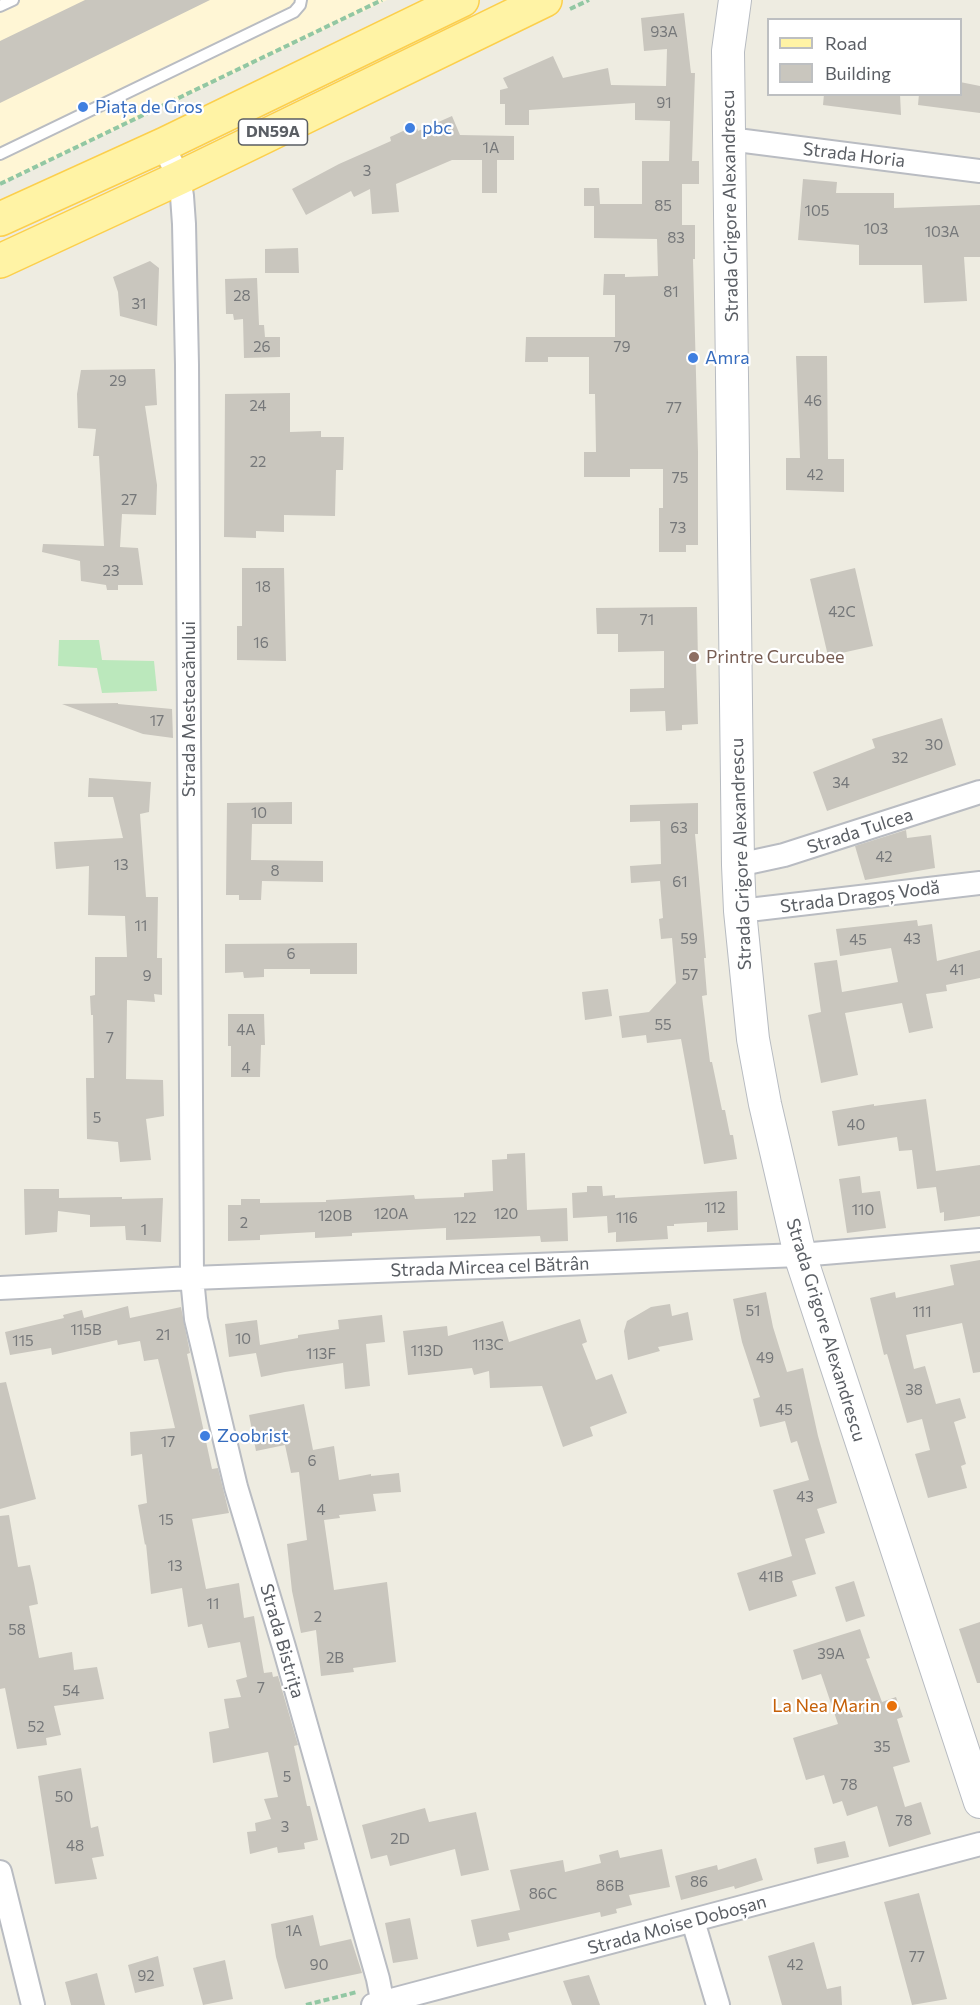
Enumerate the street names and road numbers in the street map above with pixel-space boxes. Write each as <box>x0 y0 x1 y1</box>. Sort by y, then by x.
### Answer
street label: Strada Grigore Alexandrescu <box>717 90 743 322</box>
road number: DN59A <box>238 119 308 145</box>
street label: Strada Horia <box>802 138 906 172</box>
street label: Strada Mesteacănului <box>178 621 200 797</box>
street label: Strada Grigore Alexandrescu <box>726 738 756 970</box>
street label: Strada Tulcea <box>804 804 916 858</box>
street label: Strada Dragoș Vodă <box>779 877 941 917</box>
street label: Strada Grigore Alexandrescu <box>782 1216 870 1444</box>
street label: Strada Mircea cel Bătrân <box>390 1253 590 1281</box>
street label: Strada Bistrița <box>255 1581 309 1701</box>
street label: Strada Moise Doboșan <box>585 1891 769 1959</box>

